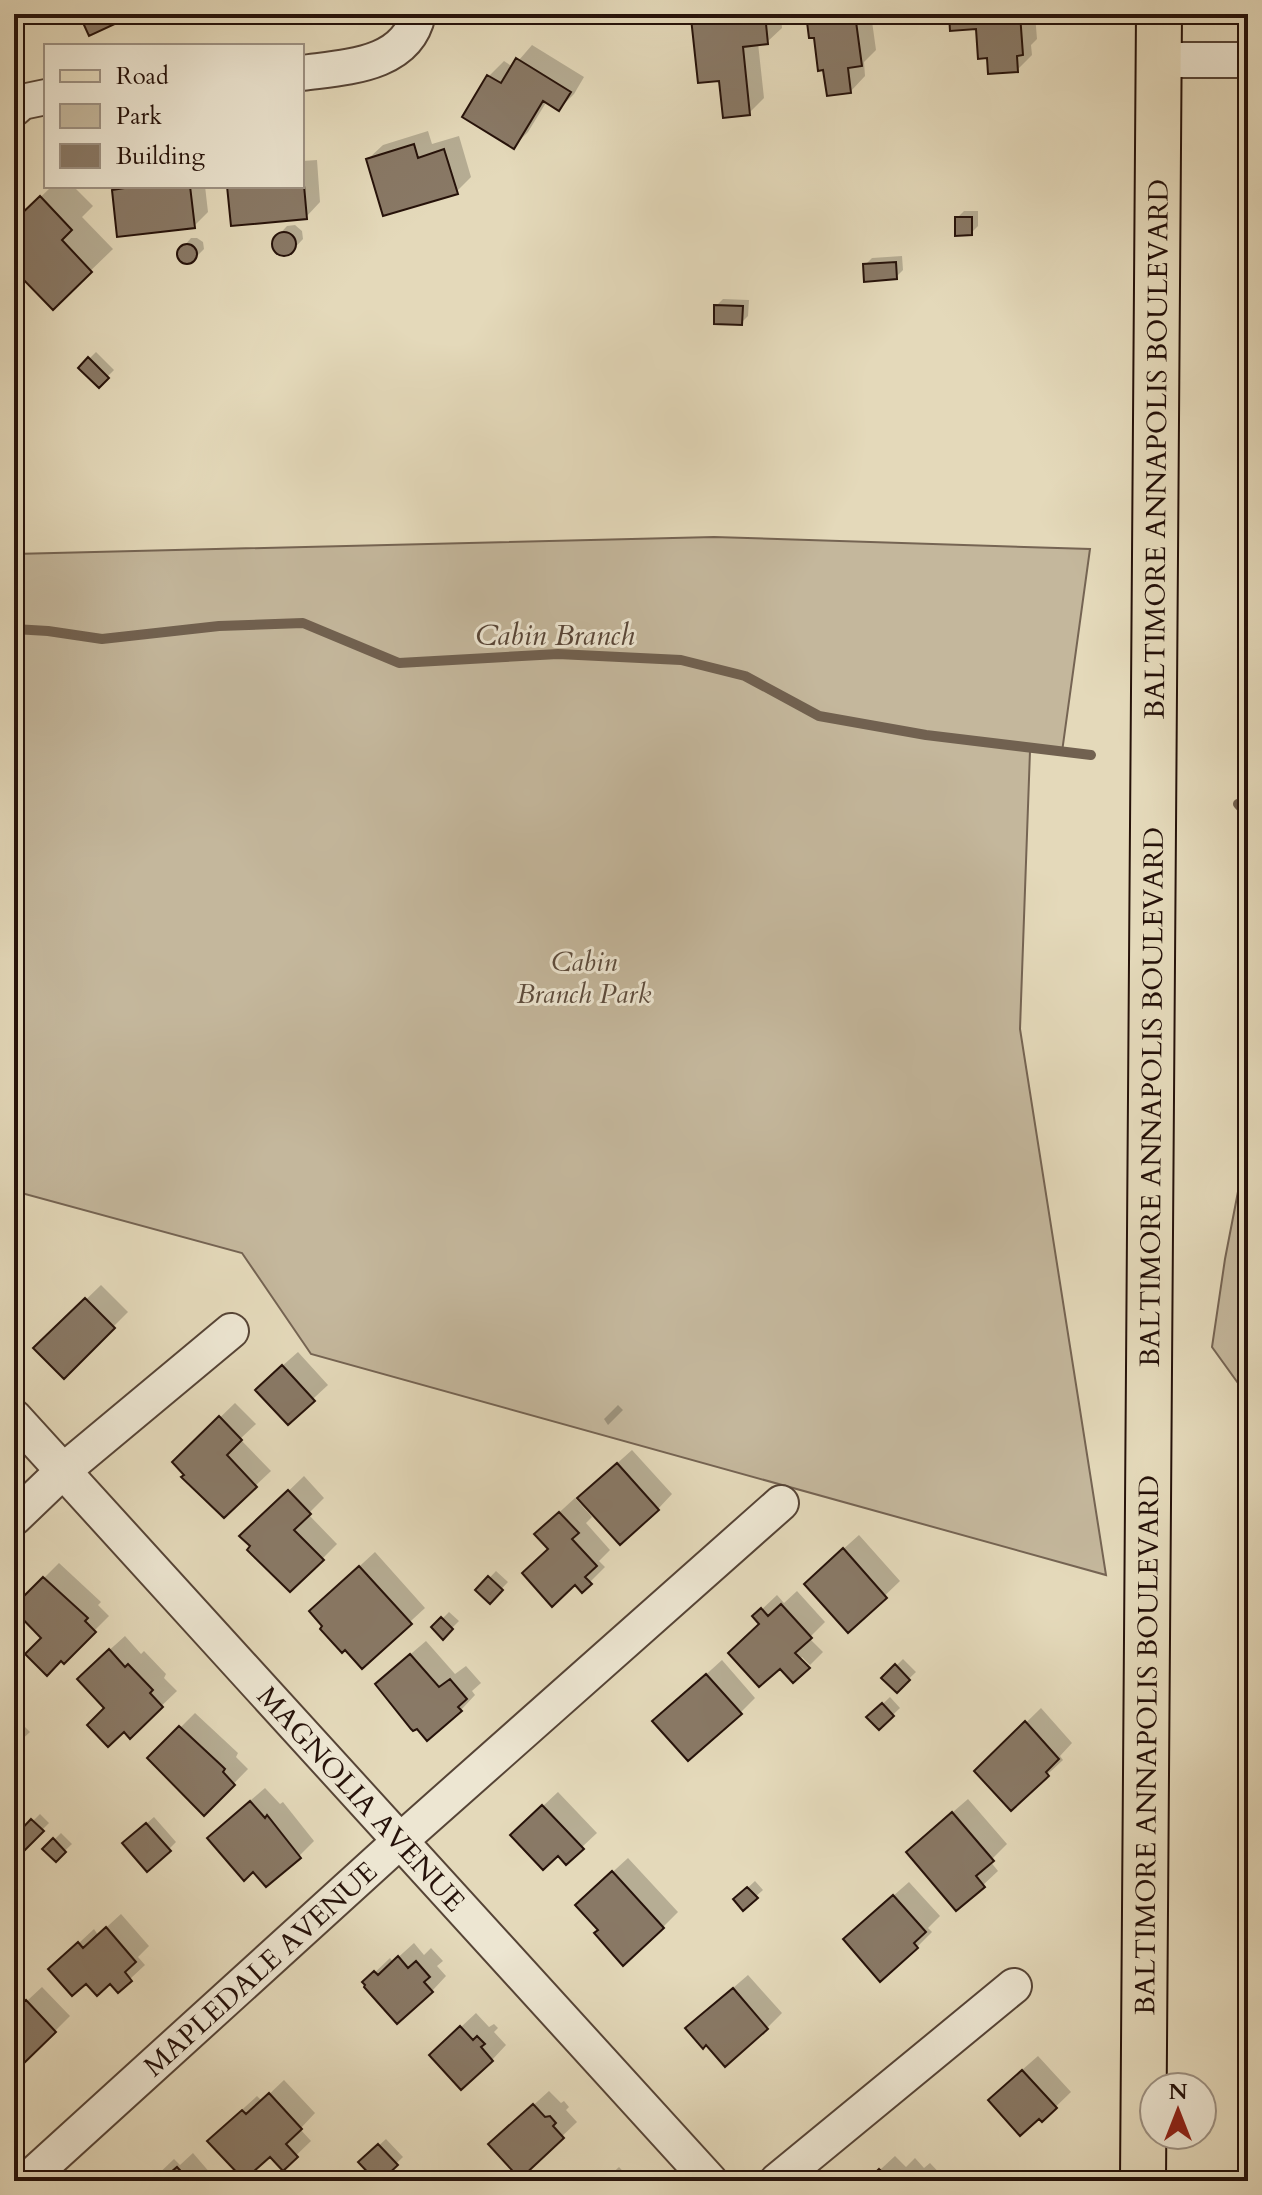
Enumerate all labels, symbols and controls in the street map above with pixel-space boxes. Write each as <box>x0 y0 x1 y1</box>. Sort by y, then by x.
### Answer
legend <box>44 44 304 188</box>
text: Road <box>116 60 169 93</box>
text: Park <box>116 100 162 133</box>
text: Building <box>116 140 206 173</box>
street label: BALTIMORE ANNAPOLIS BOULEVARD <box>1136 179 1178 719</box>
water label: Cabin Branch <box>475 615 635 656</box>
street label: BALTIMORE ANNAPOLIS BOULEVARD <box>1131 827 1173 1367</box>
park label: Cabin Branch Park <box>517 943 652 1013</box>
street label: BALTIMORE ANNAPOLIS BOULEVARD <box>1126 1475 1168 2015</box>
street label: MAGNOLIA AVENUE <box>248 1678 473 1920</box>
street label: MAPLEDALE AVENUE <box>135 1853 386 2085</box>
north arrow <box>1138 2071 1218 2151</box>
text: N <box>1168 2077 1188 2107</box>

